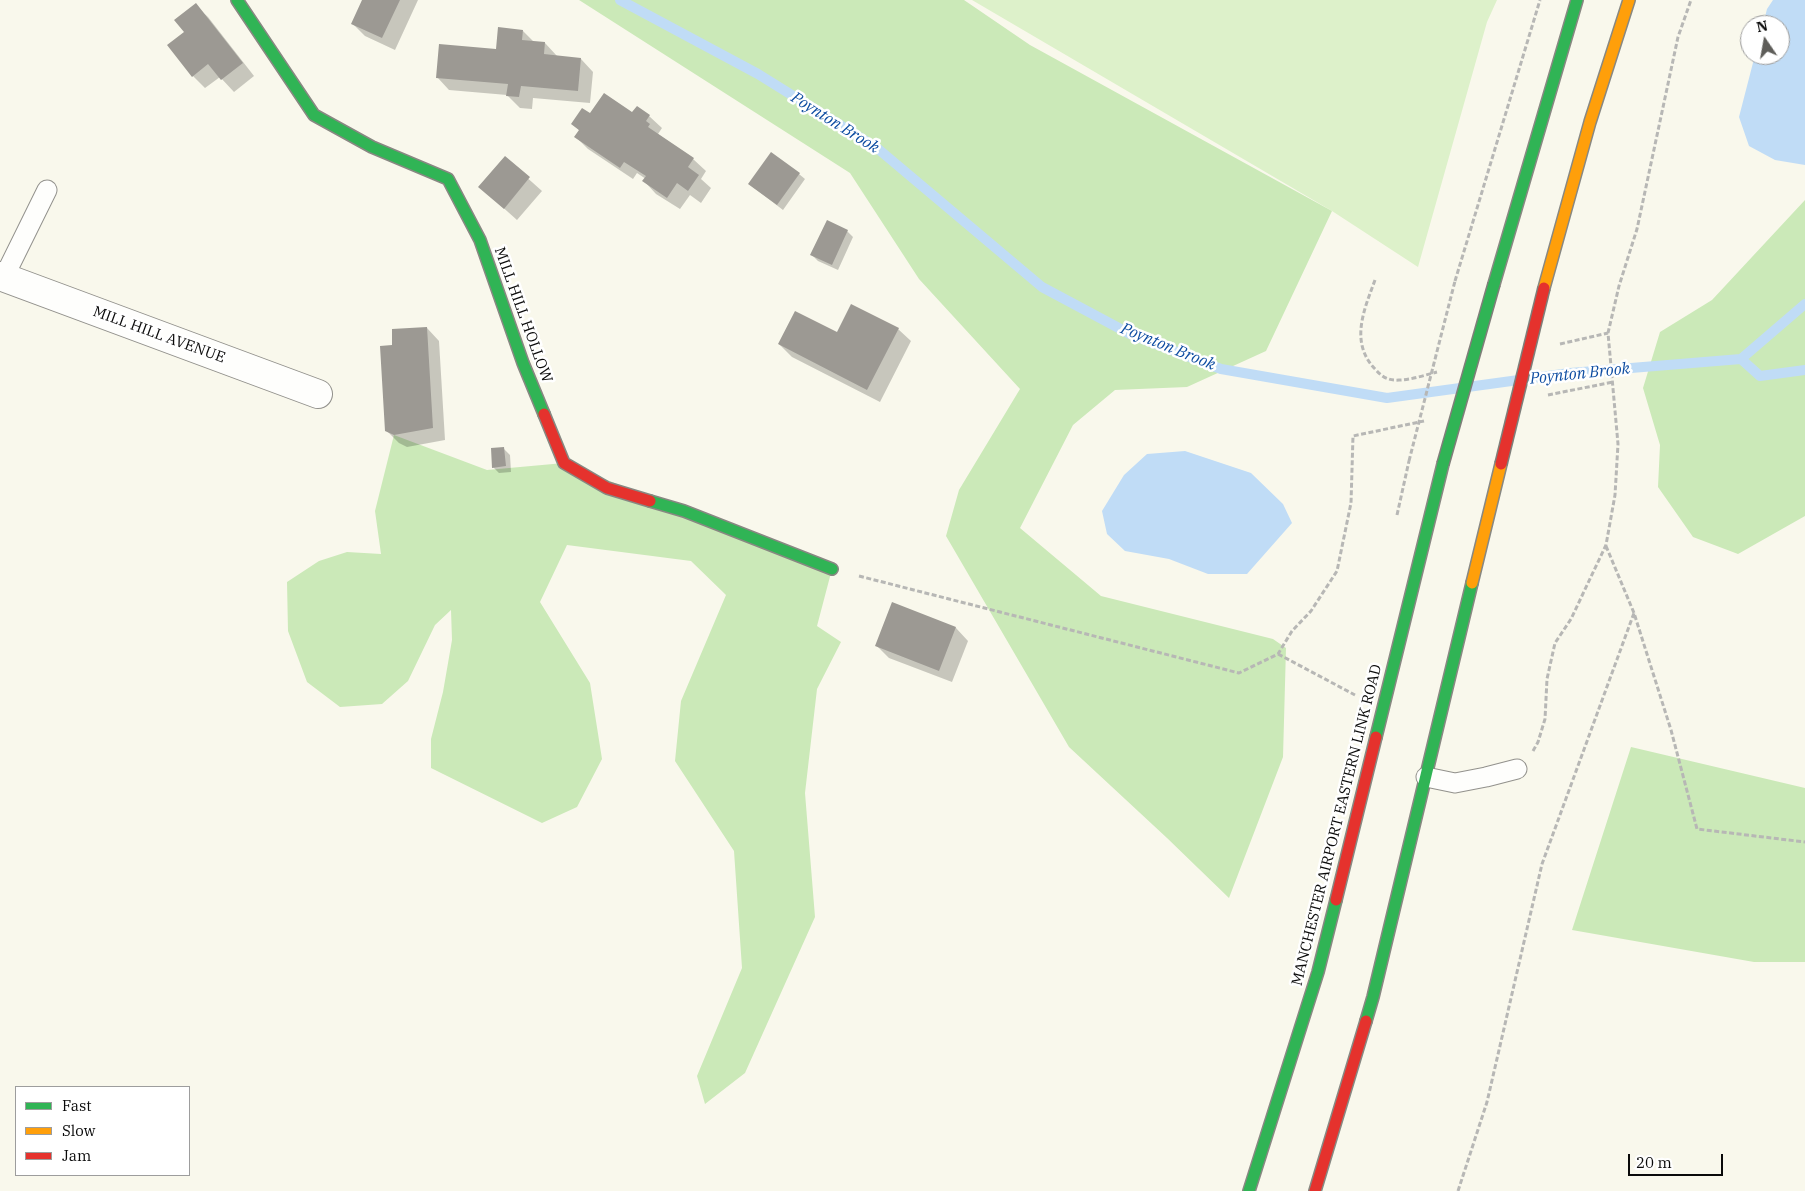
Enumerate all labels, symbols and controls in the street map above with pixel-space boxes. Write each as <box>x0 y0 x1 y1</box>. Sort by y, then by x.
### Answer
north arrow <box>1740 15 1790 65</box>
text: N <box>1755 16 1769 36</box>
water label: Poynton Brook <box>787 88 883 158</box>
street label: MILL HILL HOLLOW <box>490 245 556 385</box>
street label: MILL HILL AVENUE <box>90 303 228 367</box>
water label: Poynton Brook <box>1118 319 1218 375</box>
water label: Poynton Brook <box>1529 359 1631 389</box>
street label: MANCHESTER AIRPORT EASTERN LINK ROAD <box>1288 662 1386 988</box>
legend <box>15 1086 190 1176</box>
text: Fast <box>62 1096 92 1115</box>
text: Slow <box>62 1121 95 1140</box>
scale bar <box>1630 1144 1725 1176</box>
text: Jam <box>62 1146 91 1165</box>
text: 20 m <box>1636 1153 1672 1172</box>

